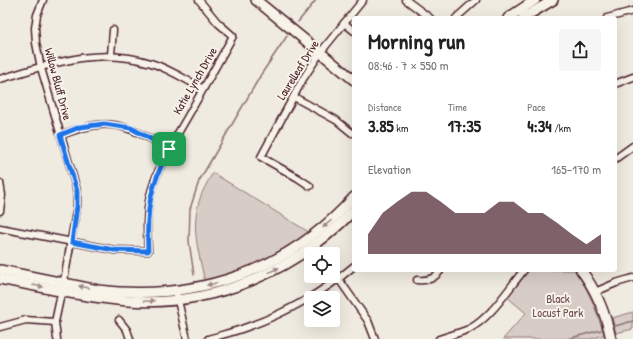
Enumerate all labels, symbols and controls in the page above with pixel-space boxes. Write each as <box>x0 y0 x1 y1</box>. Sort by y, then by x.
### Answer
text: Morning run <box>368 26 465 56</box>
button: share <box>559 29 601 71</box>
street label: Laurelleaf Drive <box>272 36 323 103</box>
street label: Katie Lynch Drive <box>168 44 221 118</box>
street label: Willow Bluff Drive <box>41 46 76 122</box>
text: 08:46 · 7 × 550 m <box>368 56 449 74</box>
text: Distance <box>368 100 402 114</box>
text: Time <box>448 100 467 114</box>
text: Pace <box>527 100 546 114</box>
text: 3.85 <box>368 114 394 137</box>
text: 17:35 <box>448 114 481 137</box>
text: 4:34 <box>527 114 552 137</box>
text: km <box>394 121 408 135</box>
text: /km <box>552 121 571 135</box>
pin <box>152 132 186 166</box>
icon: arrive <box>158 138 180 160</box>
text: Elevation <box>368 160 411 178</box>
text: 165–170 m <box>551 160 601 178</box>
one-way arrow <box>321 220 332 229</box>
map controls <box>304 247 340 327</box>
button: locate <box>304 247 340 283</box>
one-way arrow <box>268 267 280 273</box>
one-way arrow <box>206 282 219 288</box>
one-way arrow <box>77 283 90 289</box>
one-way arrow <box>32 284 44 290</box>
park label: Black Locust Park <box>533 290 583 321</box>
button: layers <box>304 291 340 327</box>
one-way arrow <box>143 298 156 304</box>

